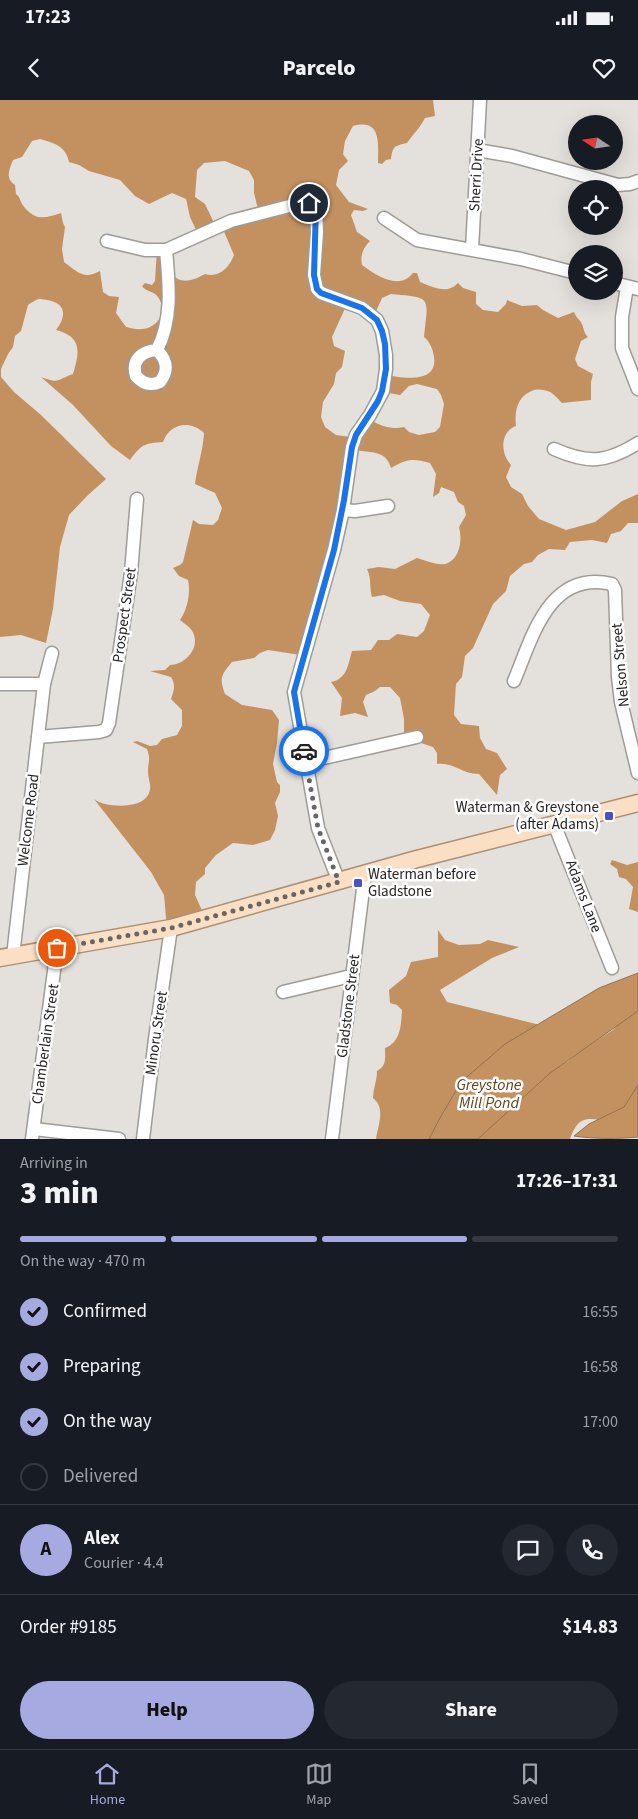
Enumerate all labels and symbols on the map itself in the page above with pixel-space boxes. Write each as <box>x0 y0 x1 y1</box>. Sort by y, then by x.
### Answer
north arrow <box>568 115 622 170</box>
street label: Sherri Drive <box>464 138 489 212</box>
pin <box>288 182 330 224</box>
street label: Prospect Street <box>107 566 142 664</box>
street label: Nelson Street <box>606 622 635 708</box>
courier <box>279 726 329 776</box>
street label: Welcome Road <box>12 773 45 867</box>
place label: Waterman & Greystone (after Adams) <box>456 797 599 835</box>
marker: Waterman & Greystone (after Adams) <box>603 810 615 822</box>
street label: Adams Lane <box>560 857 607 936</box>
place label: Waterman before Gladstone <box>368 864 476 902</box>
marker: Waterman before Gladstone <box>352 877 364 889</box>
pin <box>36 927 78 969</box>
street label: Gladstone Street <box>332 953 365 1059</box>
street label: Chamberlain Street <box>27 982 64 1106</box>
street label: Minoru Street <box>140 990 173 1077</box>
water label: Greystone Mill Pond <box>456 1074 522 1114</box>

